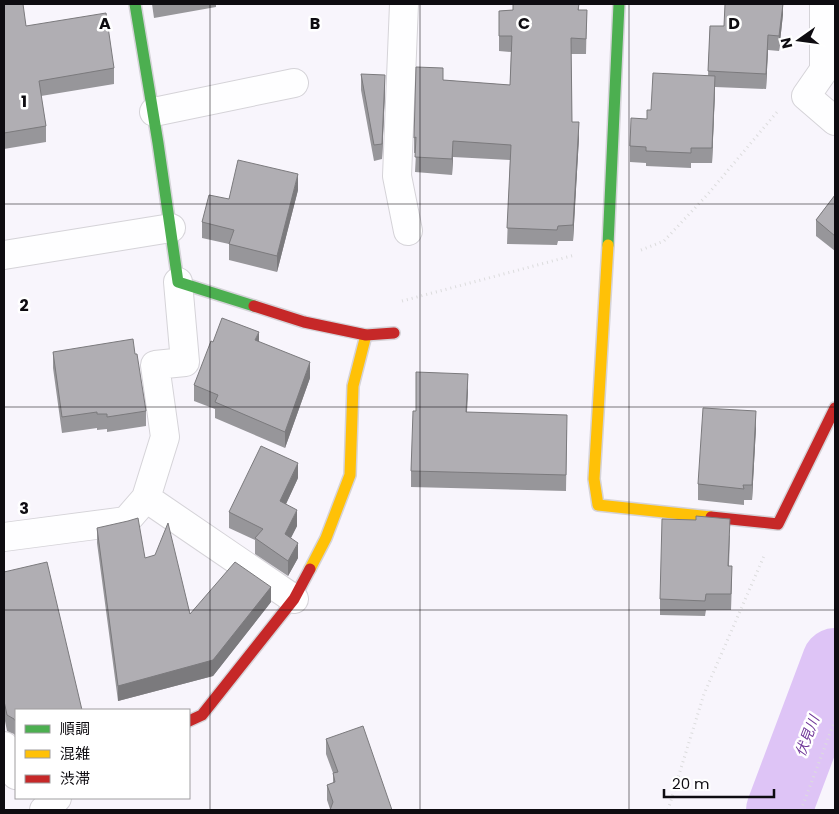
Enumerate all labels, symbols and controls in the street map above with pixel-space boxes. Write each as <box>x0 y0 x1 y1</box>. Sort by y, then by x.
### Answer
text: A <box>99 12 111 35</box>
text: B <box>310 12 320 35</box>
text: C <box>518 12 530 35</box>
text: D <box>728 12 740 35</box>
north arrow <box>774 15 824 65</box>
text: N <box>775 36 797 51</box>
text: 1 <box>21 90 27 113</box>
text: 2 <box>19 294 29 317</box>
text: 3 <box>19 497 29 520</box>
legend <box>15 709 190 799</box>
water label: 伏見川 <box>790 711 825 759</box>
text: 順調 <box>60 718 90 739</box>
text: 混雑 <box>60 743 90 764</box>
scale bar <box>664 766 774 798</box>
text: 渋滞 <box>60 768 90 789</box>
text: 20 m <box>672 773 710 794</box>

